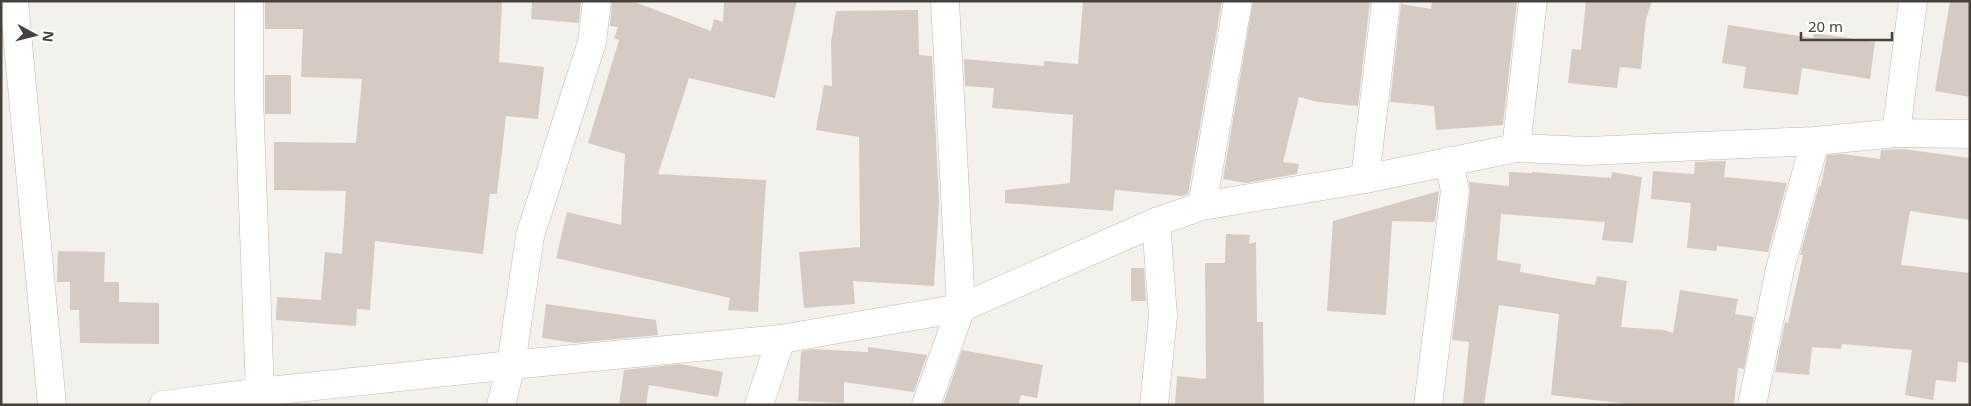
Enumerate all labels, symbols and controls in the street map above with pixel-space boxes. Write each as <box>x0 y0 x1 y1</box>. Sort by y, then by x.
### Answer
north arrow <box>10 10 60 60</box>
scale bar <box>1801 10 1892 42</box>
text: 20 m <box>1808 16 1843 36</box>
text: N <box>38 30 59 43</box>

